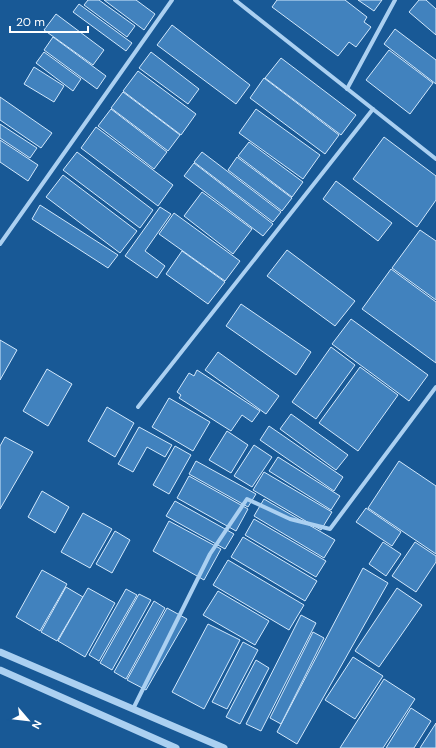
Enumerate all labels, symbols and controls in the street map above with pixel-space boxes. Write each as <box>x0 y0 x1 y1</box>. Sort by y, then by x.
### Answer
scale bar <box>10 8 88 34</box>
text: 20 m <box>16 14 45 30</box>
north arrow <box>8 700 48 740</box>
text: N <box>29 718 45 732</box>

